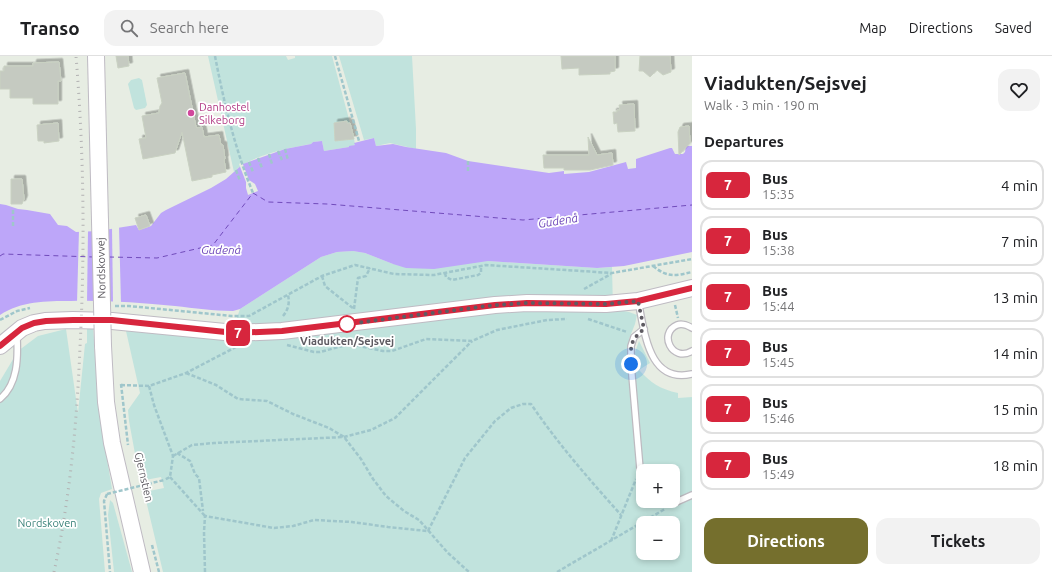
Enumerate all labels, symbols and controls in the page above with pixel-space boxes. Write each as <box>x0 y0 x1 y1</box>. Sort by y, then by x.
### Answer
search box <box>104 10 384 46</box>
text: Transo <box>20 17 80 39</box>
icon: search <box>118 17 140 39</box>
text: Search here <box>150 19 229 36</box>
text: Map <box>859 20 887 36</box>
text: Directions <box>909 20 973 36</box>
text: Saved <box>995 20 1032 36</box>
button: heart <box>998 69 1040 111</box>
text: Viadukten/Sejsvej <box>704 72 867 94</box>
text: Walk · 3 min · 190 m <box>704 98 819 112</box>
place label: Danhostel Silkeborg <box>199 101 250 126</box>
marker: Danhostel Silkeborg <box>186 108 196 118</box>
text: Departures <box>704 133 784 150</box>
text: Bus <box>762 170 788 187</box>
text: 7 <box>724 177 732 193</box>
text: 4 min <box>1001 177 1038 194</box>
text: 15:35 <box>762 187 795 201</box>
water label: Gudenå <box>537 211 579 230</box>
text: Bus <box>762 226 788 243</box>
text: 7 <box>724 233 732 249</box>
text: 7 min <box>1001 233 1038 250</box>
street label: Nordskovvej <box>94 237 108 299</box>
water label: Gudenå <box>201 243 242 256</box>
text: 15:38 <box>762 243 795 257</box>
text: Bus <box>762 282 788 299</box>
text: 7 <box>724 289 732 305</box>
text: 13 min <box>992 289 1038 306</box>
text: 15:44 <box>762 299 795 313</box>
marker: Viadukten/Sejsvej <box>338 315 356 333</box>
line badge: 7 <box>225 320 251 346</box>
text: 7 <box>234 325 242 341</box>
place label: Viadukten/Sejsvej <box>300 335 394 347</box>
text: Bus <box>762 338 788 355</box>
text: 7 <box>724 345 732 361</box>
text: 14 min <box>992 345 1038 362</box>
your location <box>621 354 641 374</box>
text: 15:45 <box>762 355 795 369</box>
text: Bus <box>762 394 788 411</box>
text: 7 <box>724 401 732 417</box>
text: 15 min <box>992 401 1038 418</box>
text: 15:46 <box>762 411 795 425</box>
text: Bus <box>762 450 788 467</box>
street label: Gjernstien <box>132 451 156 503</box>
text: 7 <box>724 457 732 473</box>
text: 18 min <box>992 457 1038 474</box>
map controls <box>636 464 680 560</box>
button: + <box>636 464 680 508</box>
text: 15:49 <box>762 467 795 481</box>
button: − <box>636 516 680 560</box>
park label: Nordskoven <box>17 517 77 529</box>
button: Directions <box>704 518 868 564</box>
button: Tickets <box>876 518 1040 564</box>

